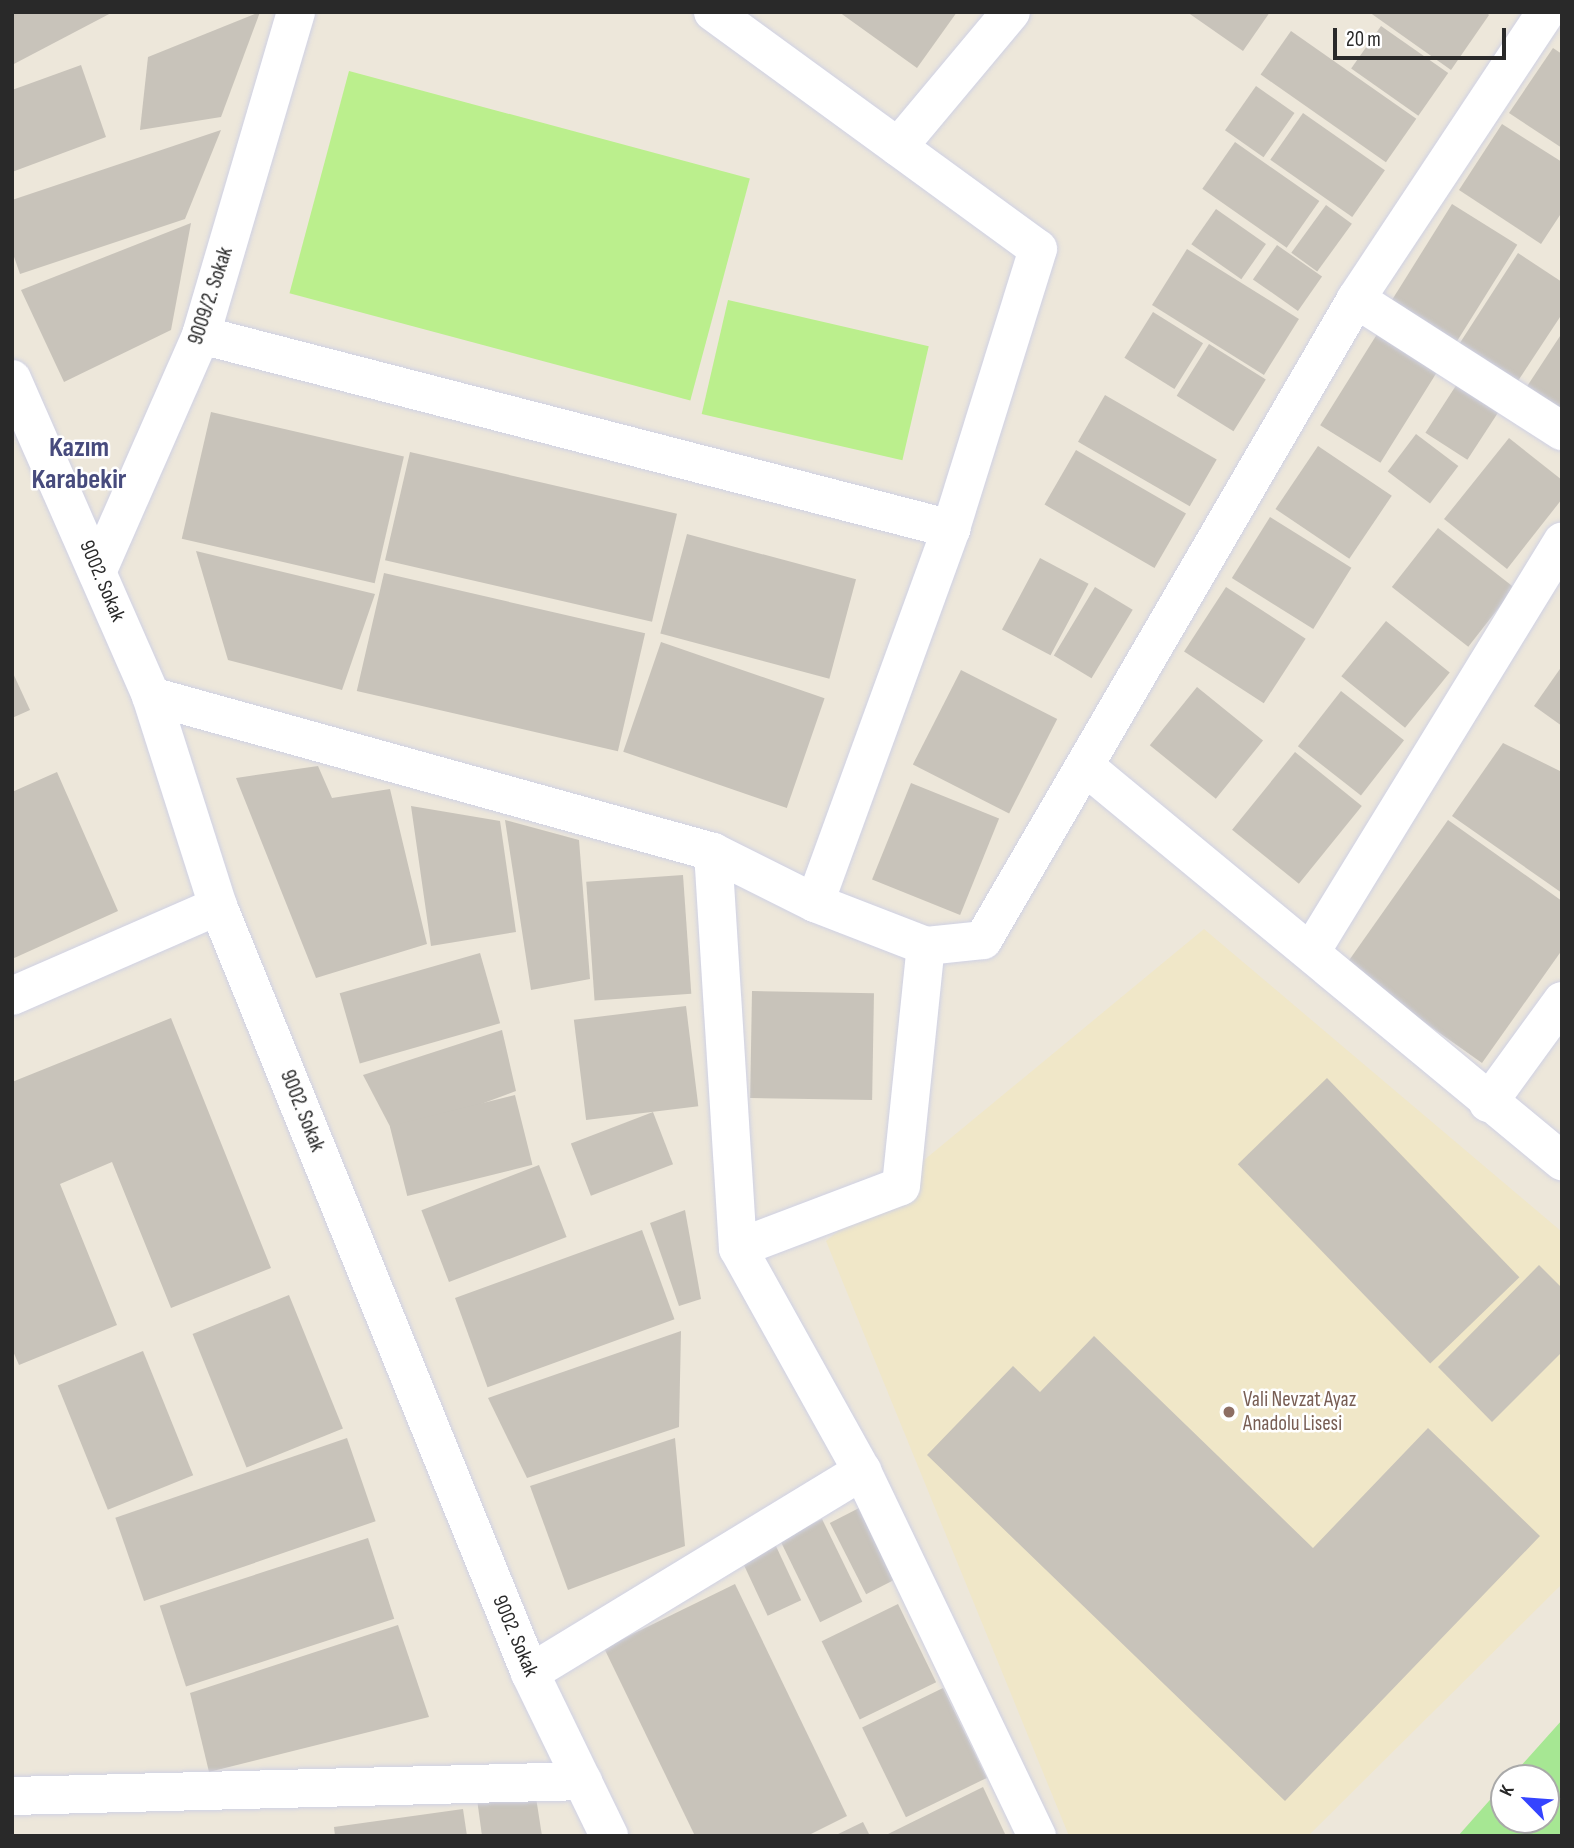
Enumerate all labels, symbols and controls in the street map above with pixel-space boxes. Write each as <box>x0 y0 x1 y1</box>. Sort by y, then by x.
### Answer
scale bar <box>1336 14 1509 58</box>
text: 20 m <box>1346 27 1381 52</box>
street label: 9009/2. Sokak <box>183 244 239 348</box>
district label: Kazım Karabekir <box>32 431 126 497</box>
street label: 9002. Sokak <box>74 537 130 625</box>
street label: 9002. Sokak <box>274 1066 330 1156</box>
place label: Vali Nevzat Ayaz Anadolu Lisesi <box>1243 1387 1356 1437</box>
marker: Vali Nevzat Ayaz Anadolu Lisesi <box>1221 1404 1237 1420</box>
street label: 9002. Sokak <box>487 1592 543 1680</box>
north arrow <box>1490 1764 1560 1834</box>
text: K <box>1495 1782 1520 1800</box>

